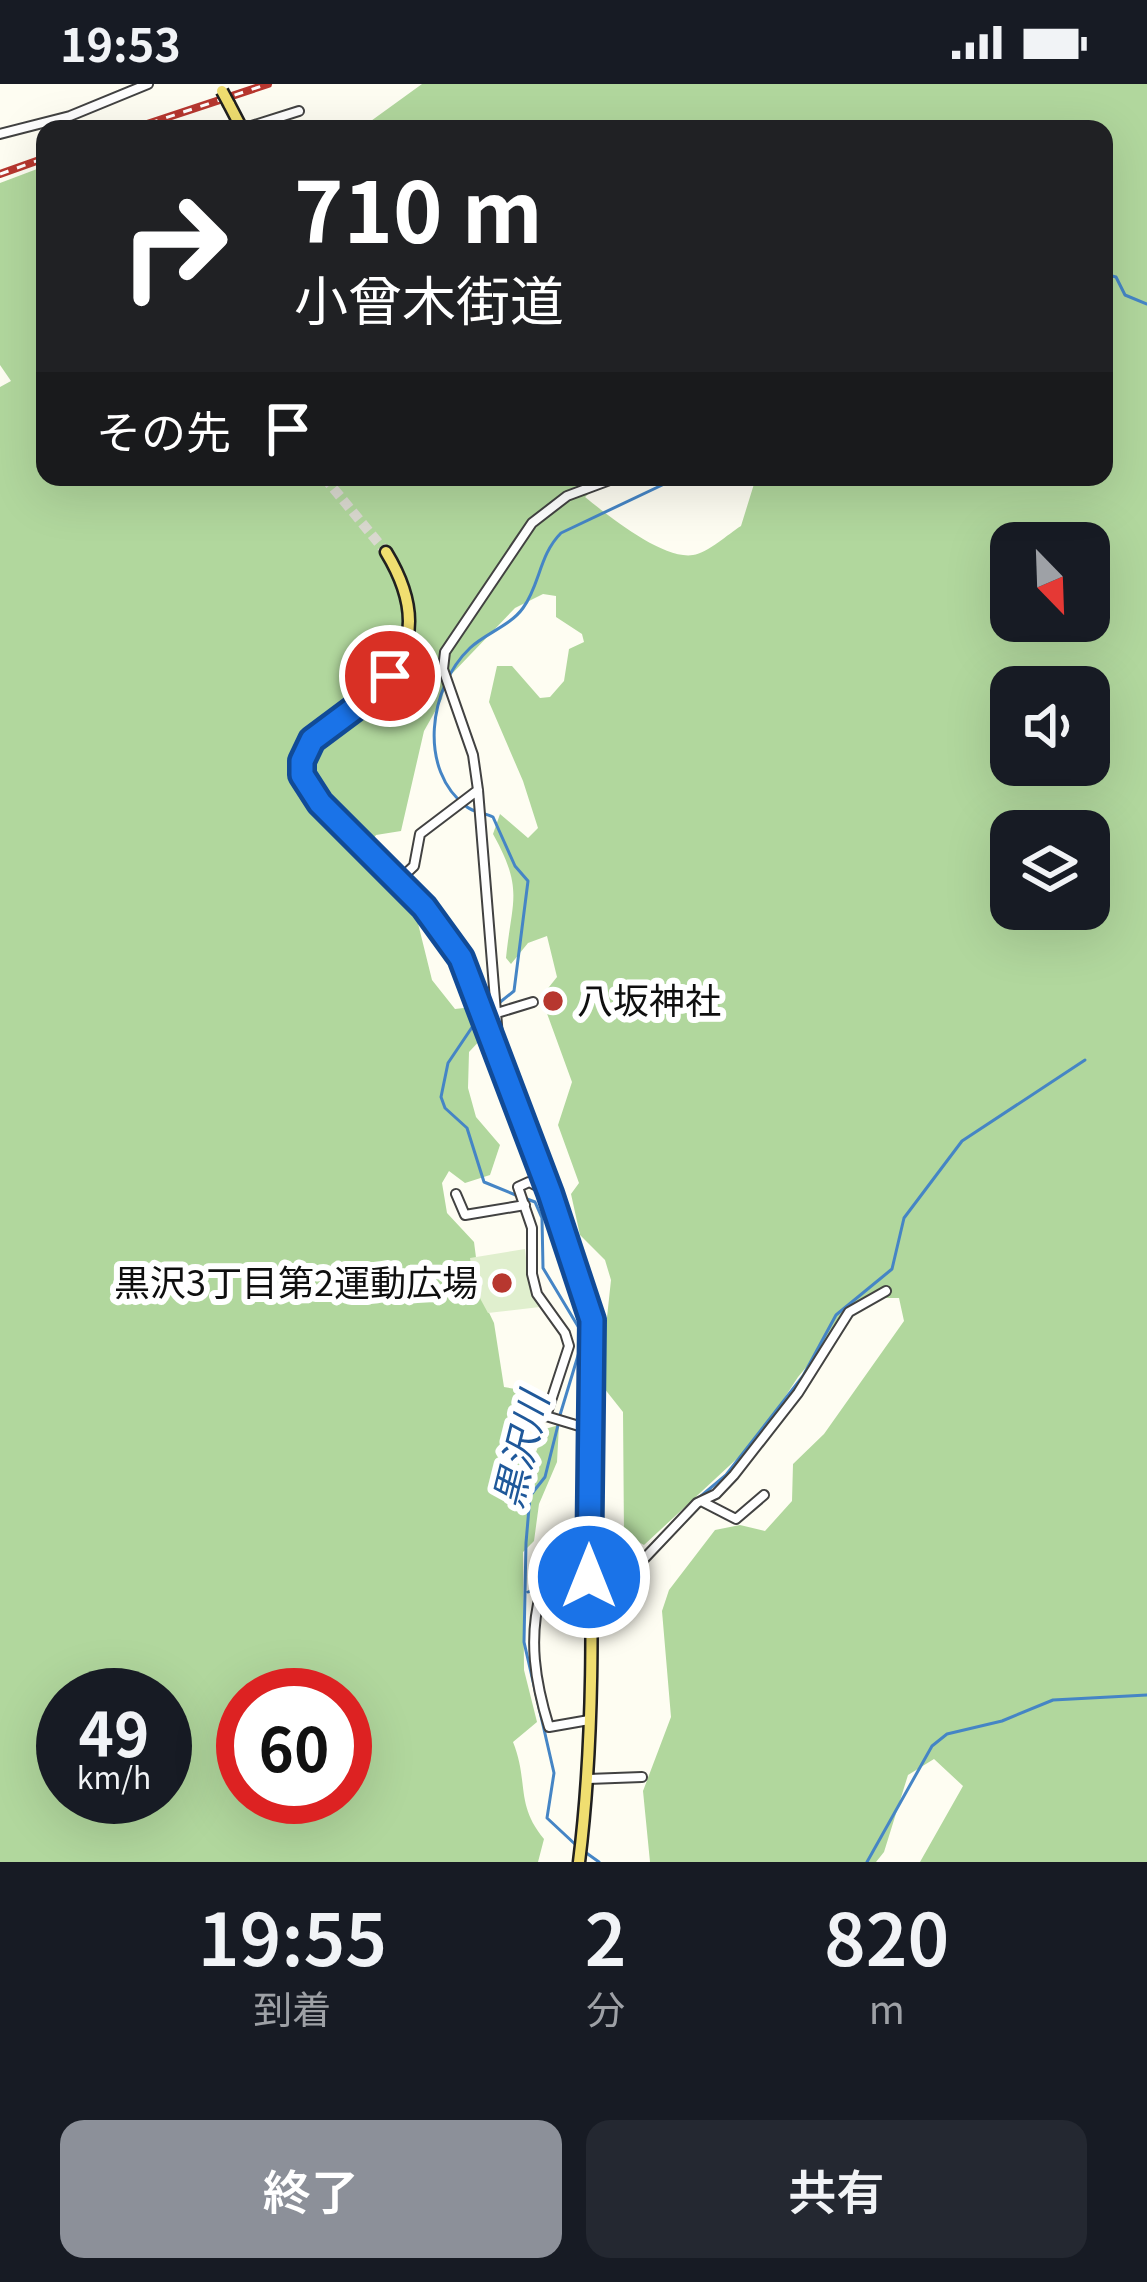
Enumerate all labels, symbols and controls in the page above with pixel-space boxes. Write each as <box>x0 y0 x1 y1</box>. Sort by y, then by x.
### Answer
text: 19:53 <box>60 10 181 75</box>
text: 710 m <box>294 146 543 267</box>
icon: right <box>96 168 252 324</box>
text: 小曾木街道 <box>294 258 564 337</box>
icon: arrive <box>255 396 321 462</box>
text: その先 <box>96 397 231 462</box>
north arrow <box>990 522 1110 642</box>
map controls <box>990 522 1110 930</box>
pin <box>339 625 441 727</box>
icon: arrive <box>357 643 423 709</box>
button: sound <box>990 666 1110 786</box>
button: layers <box>990 810 1110 930</box>
place label: 八坂神社 <box>577 972 721 1024</box>
marker: 八坂神社 <box>540 988 566 1014</box>
place label: 黒沢3丁目第2運動広場 <box>114 1254 478 1306</box>
marker: 黒沢3丁目第2運動広場 <box>489 1270 515 1296</box>
water label: 黒沢川 <box>477 1382 560 1513</box>
position arrow <box>526 1514 652 1640</box>
speed limit sign: 60 <box>216 1668 372 1824</box>
text: 49 <box>79 1687 149 1774</box>
text: km/h <box>77 1754 151 1798</box>
text: 19:55 <box>198 1882 387 1987</box>
text: 2 <box>585 1882 626 1987</box>
text: 820 <box>824 1882 949 1987</box>
text: 到着 <box>253 1979 331 2035</box>
text: 分 <box>586 1979 625 2035</box>
text: m <box>869 1979 905 2035</box>
button: 終了 <box>60 2120 562 2258</box>
button: 共有 <box>586 2120 1087 2258</box>

